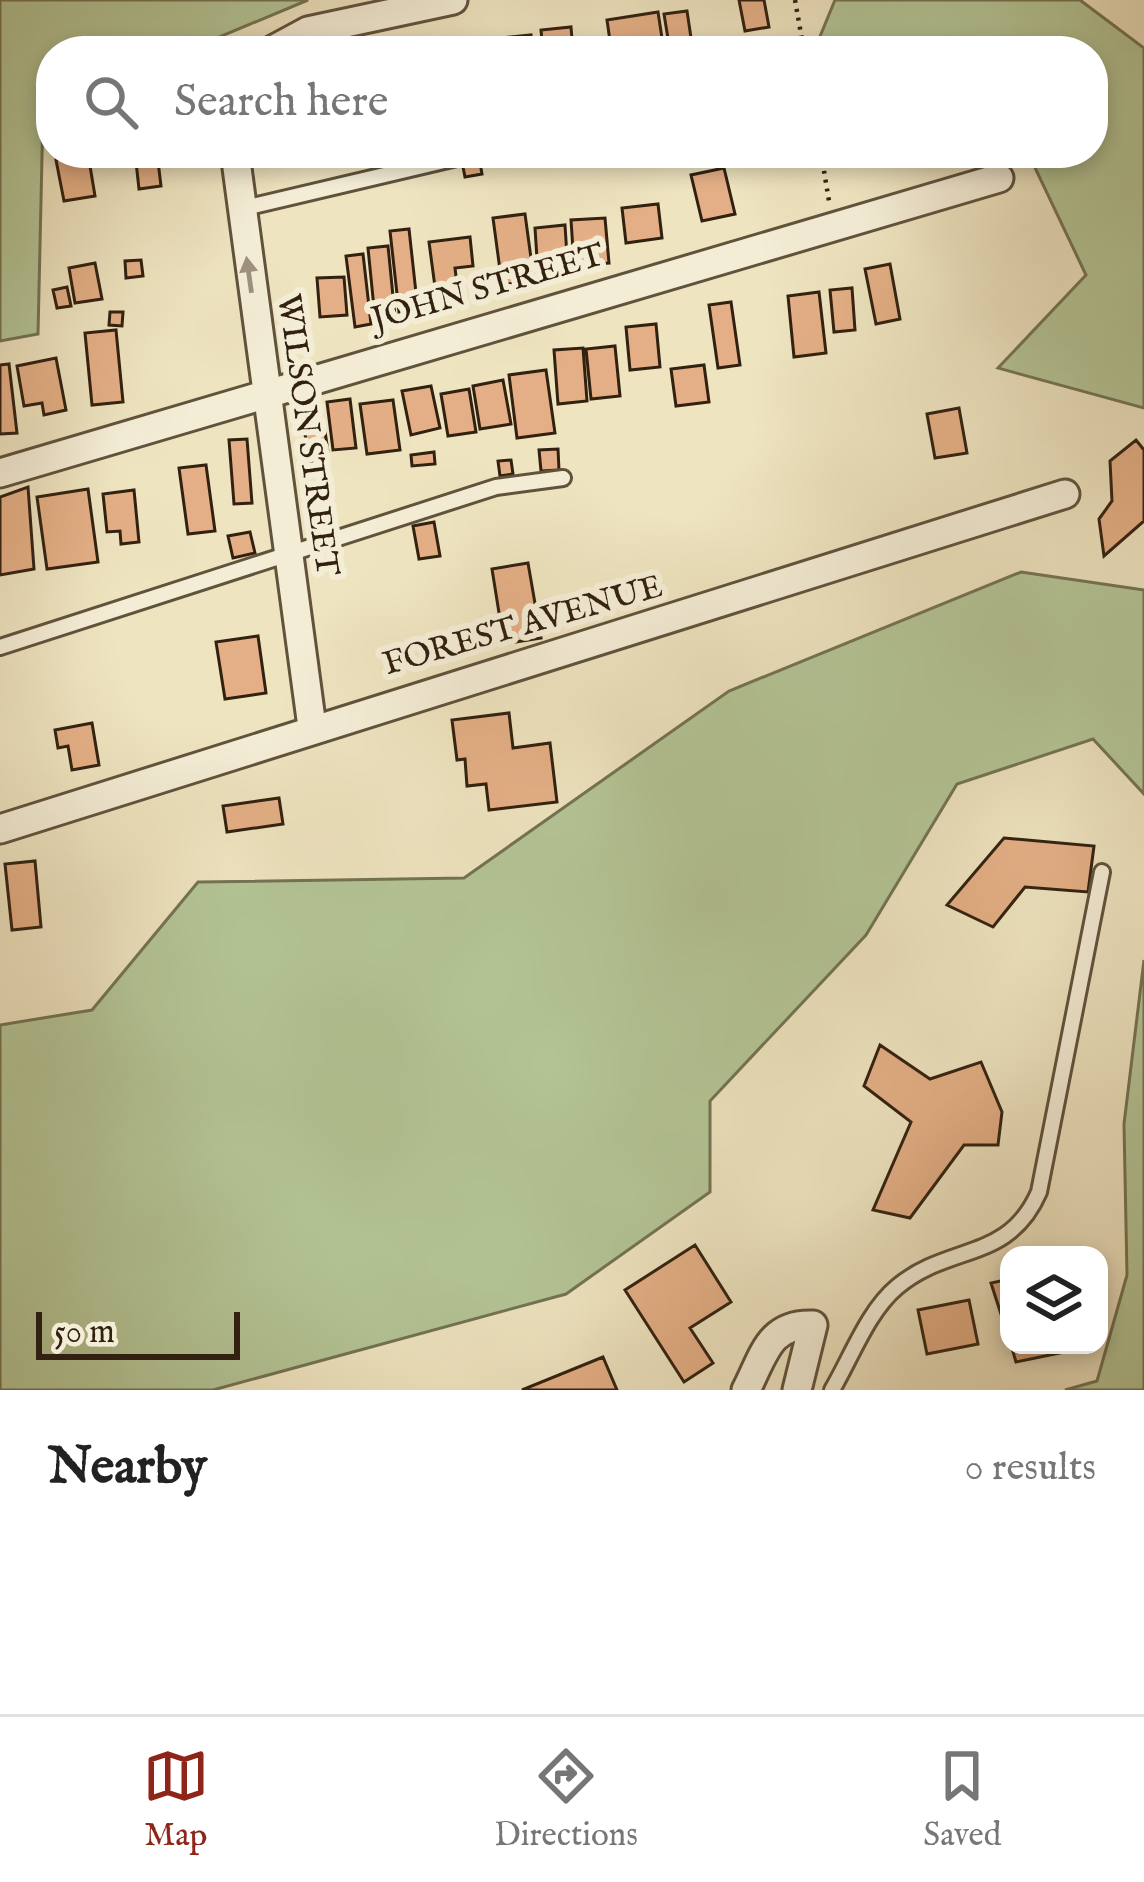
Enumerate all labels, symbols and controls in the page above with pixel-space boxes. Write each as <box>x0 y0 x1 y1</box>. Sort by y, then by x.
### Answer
search box <box>36 36 1108 168</box>
icon: search <box>78 69 144 135</box>
text: Search here <box>174 74 388 131</box>
street label: JOHN STREET <box>363 235 609 342</box>
one-way arrow <box>239 256 258 293</box>
street label: WILSON STREET <box>266 291 348 579</box>
street label: FOREST AVENUE <box>379 566 667 686</box>
map controls <box>1000 1246 1108 1354</box>
button: layers <box>1000 1246 1108 1354</box>
scale bar <box>36 1306 240 1359</box>
text: 50 m <box>54 1312 115 1354</box>
text: Nearby <box>48 1436 207 1501</box>
text: 0 results <box>964 1444 1096 1493</box>
tab: Map <box>143 1743 209 1857</box>
tab: Directions <box>494 1743 638 1857</box>
tab: Saved <box>923 1743 1001 1857</box>

